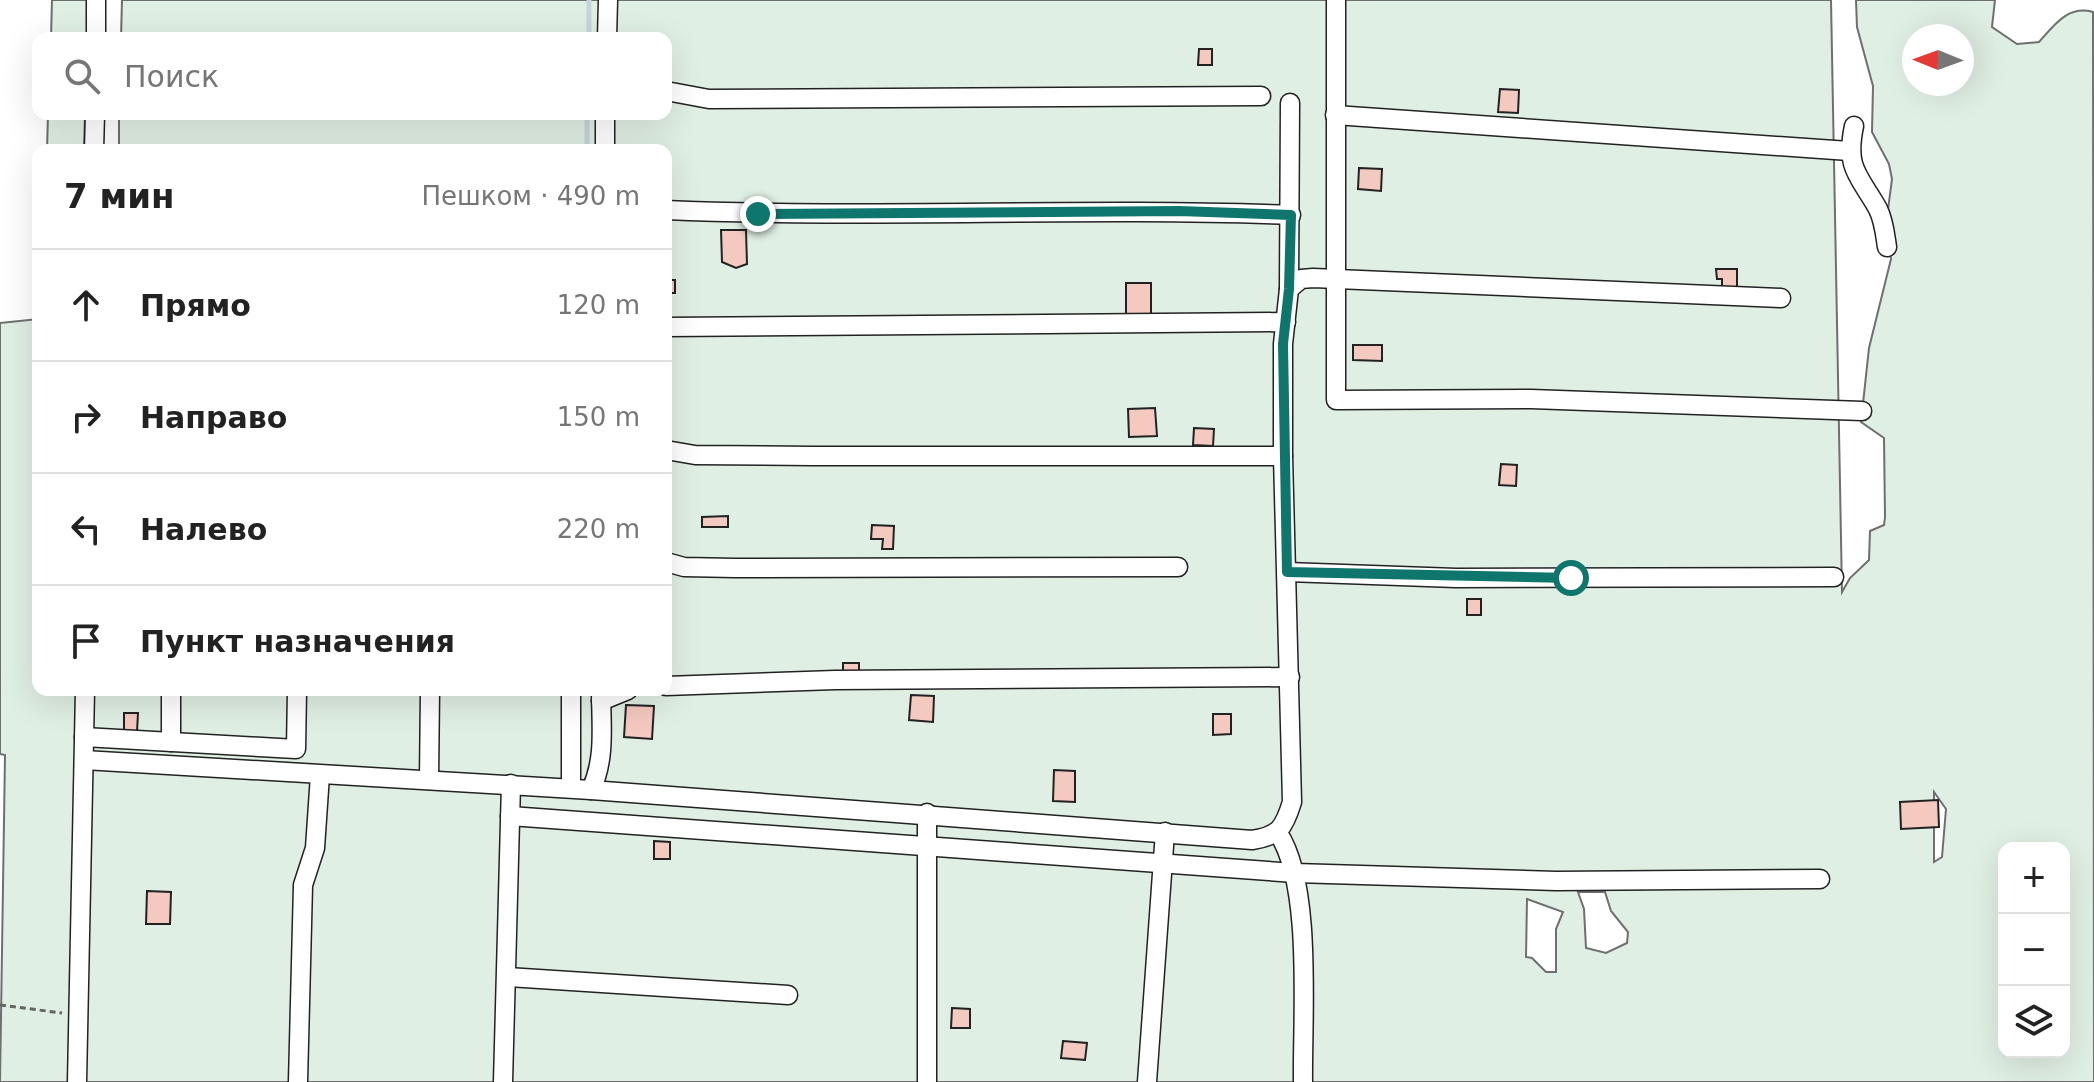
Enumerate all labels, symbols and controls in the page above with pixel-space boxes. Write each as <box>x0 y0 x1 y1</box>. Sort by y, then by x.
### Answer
north arrow <box>1902 24 1974 96</box>
search box <box>32 32 672 120</box>
icon: search <box>60 54 104 98</box>
text: Поиск <box>124 59 219 94</box>
text: 7 мин <box>64 176 175 216</box>
text: Пешком · 490 m <box>421 181 640 211</box>
route end <box>740 196 776 232</box>
icon: ahead <box>64 283 108 327</box>
text: Прямо <box>140 288 251 323</box>
text: 120 m <box>557 290 640 320</box>
icon: right <box>64 395 108 439</box>
text: Направо <box>140 400 287 435</box>
text: 150 m <box>557 402 640 432</box>
icon: left <box>64 507 108 551</box>
text: Налево <box>140 512 267 547</box>
text: 220 m <box>557 514 640 544</box>
route start <box>1553 560 1589 596</box>
icon: arrive <box>64 619 108 663</box>
text: Пункт назначения <box>140 624 455 659</box>
map controls <box>1998 842 2070 1058</box>
button: + <box>1998 842 2070 914</box>
button: − <box>1998 914 2070 986</box>
button: layers <box>1998 986 2070 1058</box>

